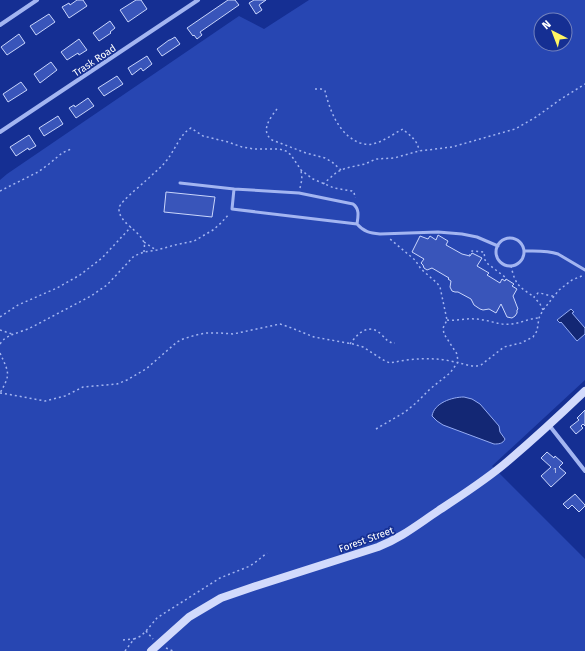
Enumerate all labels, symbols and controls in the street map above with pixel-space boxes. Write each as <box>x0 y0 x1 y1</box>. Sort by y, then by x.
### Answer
north arrow <box>533 12 573 52</box>
text: N <box>540 18 554 32</box>
street label: Trask Road <box>71 42 118 80</box>
house number: 1 <box>553 466 557 475</box>
street label: Forest Street <box>337 524 396 555</box>

